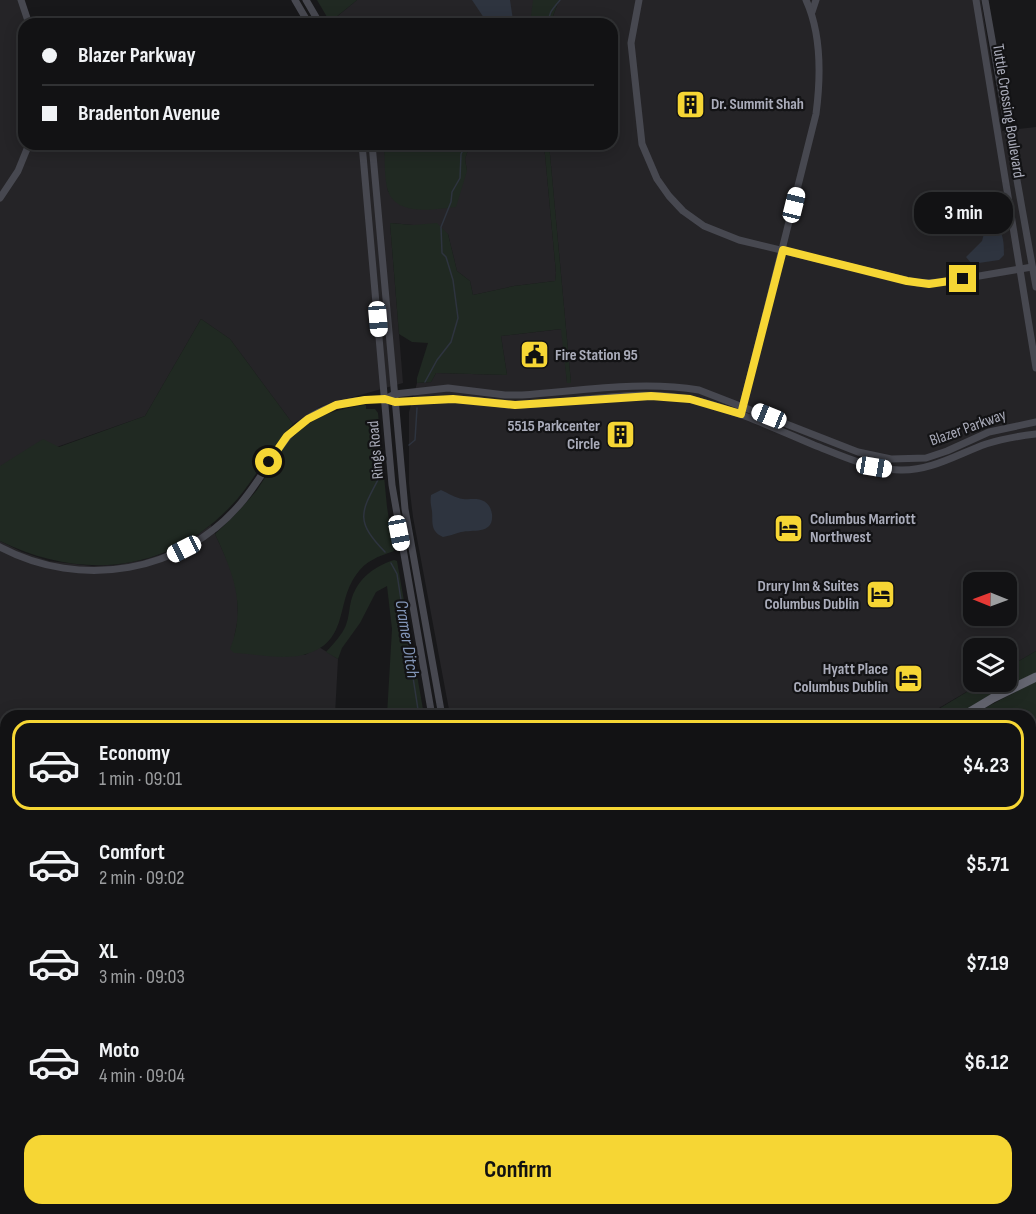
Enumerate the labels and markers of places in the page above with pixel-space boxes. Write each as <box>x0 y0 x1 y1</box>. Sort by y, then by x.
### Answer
building icon: Dr. Summit Shah <box>674 88 706 120</box>
place label: Dr. Summit Shah <box>711 95 804 114</box>
public building icon: Fire Station 95 <box>518 339 550 371</box>
place label: Fire Station 95 <box>555 346 638 365</box>
place label: 5515 Parkcenter Circle <box>507 417 600 454</box>
building icon: 5515 Parkcenter Circle <box>605 419 637 451</box>
place label: Columbus Marriott Northwest <box>810 510 916 547</box>
hotel icon: Columbus Marriott Northwest <box>773 512 805 544</box>
place label: Drury Inn & Suites Columbus Dublin <box>758 577 859 614</box>
hotel icon: Drury Inn & Suites Columbus Dublin <box>864 579 896 611</box>
place label: Hyatt Place Columbus Dublin <box>793 660 888 697</box>
hotel icon: Hyatt Place Columbus Dublin <box>893 662 925 694</box>

